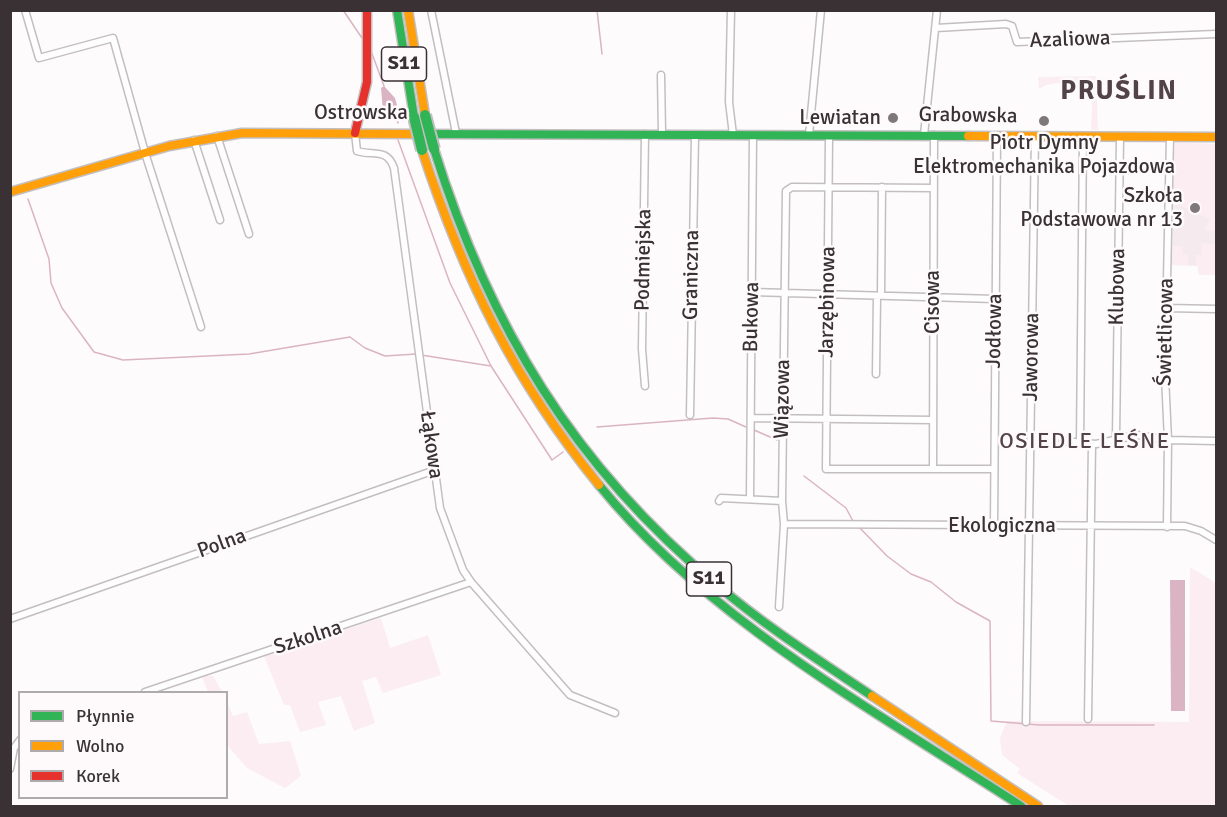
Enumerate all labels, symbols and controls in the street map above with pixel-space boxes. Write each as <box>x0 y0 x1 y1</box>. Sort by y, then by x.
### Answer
street label: Azaliowa <box>1029 26 1111 54</box>
road number: S11 <box>382 47 426 81</box>
district label: PRUŚLIN <box>1060 76 1178 108</box>
street label: Ostrowska <box>314 100 408 126</box>
street label: Grabowska <box>918 103 1018 129</box>
place label: Lewiatan <box>799 105 881 131</box>
marker: Lewiatan <box>886 111 900 125</box>
marker: Piotr Dymny Elektromechanika Pojazdowa <box>1037 114 1051 128</box>
place label: Piotr Dymny Elektromechanika Pojazdowa <box>913 130 1175 180</box>
place label: Szkoła Podstawowa nr 13 <box>1020 183 1183 233</box>
marker: Szkoła Podstawowa nr 13 <box>1188 201 1202 215</box>
street label: Podmiejska <box>631 209 657 311</box>
street label: Graniczna <box>679 230 705 320</box>
street label: Jarzębinowa <box>814 246 842 358</box>
street label: Klubowa <box>1105 248 1131 326</box>
street label: Cisowa <box>920 270 946 334</box>
street label: Świetlicowa <box>1152 278 1180 386</box>
street label: Bukowa <box>739 281 765 353</box>
street label: Jodłowa <box>982 293 1008 369</box>
street label: Jaworowa <box>1019 312 1045 402</box>
street label: Wiązowa <box>770 359 796 439</box>
street label: Łąkowa <box>414 410 448 480</box>
district label: OSIEDLE LEŚNE <box>999 429 1171 455</box>
street label: Ekologiczna <box>948 513 1056 539</box>
street label: Polna <box>194 524 250 564</box>
road number: S11 <box>686 562 732 596</box>
street label: Szkolna <box>271 615 345 661</box>
legend <box>18 691 228 799</box>
text: Płynnie <box>76 705 134 727</box>
text: Wolno <box>76 735 124 757</box>
text: Korek <box>76 765 120 787</box>

